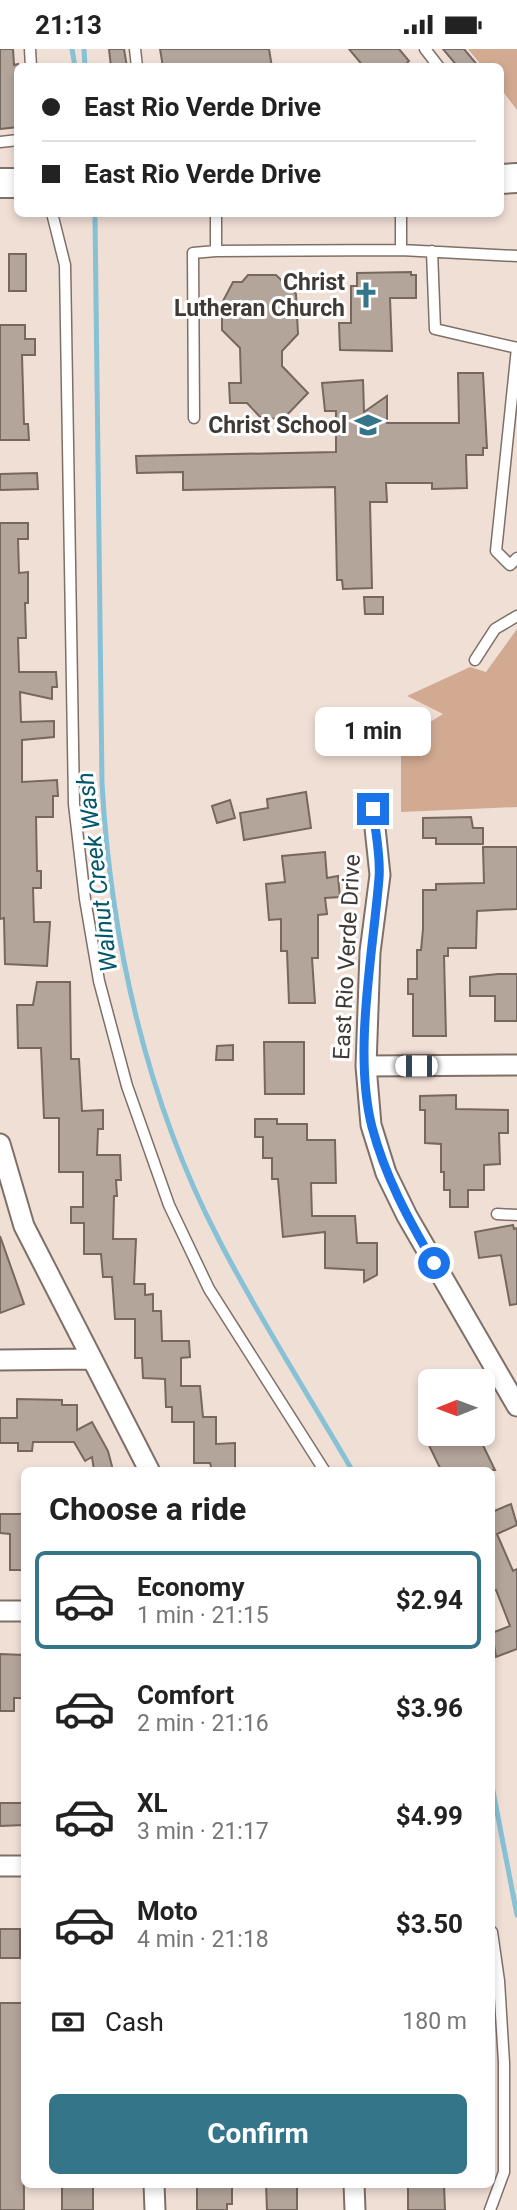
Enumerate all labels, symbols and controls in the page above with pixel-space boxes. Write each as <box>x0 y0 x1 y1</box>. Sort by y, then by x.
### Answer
text: 21:13 <box>35 10 102 40</box>
text: East Rio Verde Drive <box>84 92 321 122</box>
text: East Rio Verde Drive <box>84 159 321 189</box>
place label: Christ Lutheran Church <box>174 269 345 322</box>
church icon: Christ Lutheran Church <box>351 280 381 310</box>
school or university icon: Christ School <box>353 410 383 440</box>
place label: Christ School <box>208 412 347 439</box>
callout: 1 min <box>315 707 431 757</box>
text: 1 min <box>344 718 402 745</box>
water label: Walnut Creek Wash <box>71 771 123 973</box>
route end <box>357 793 389 825</box>
street label: East Rio Verde Drive <box>328 854 366 1060</box>
car <box>396 1056 438 1077</box>
route start <box>418 1247 450 1279</box>
north arrow <box>418 1369 495 1445</box>
map controls <box>418 1369 495 1446</box>
text: Choose a ride <box>49 1490 246 1528</box>
icon: car <box>53 1569 116 1632</box>
text: Economy <box>137 1572 244 1602</box>
text: $2.94 <box>396 1585 463 1615</box>
text: 1 min · 21:15 <box>137 1602 269 1629</box>
icon: car <box>53 1677 116 1740</box>
text: Comfort <box>137 1680 234 1710</box>
text: $3.96 <box>396 1693 463 1723</box>
text: 2 min · 21:16 <box>137 1710 269 1737</box>
icon: car <box>53 1785 116 1848</box>
text: XL <box>137 1788 168 1818</box>
text: $4.99 <box>396 1801 463 1831</box>
text: 3 min · 21:17 <box>137 1818 269 1845</box>
icon: car <box>53 1893 116 1956</box>
text: Moto <box>137 1896 198 1926</box>
text: $3.50 <box>396 1909 463 1939</box>
text: 4 min · 21:18 <box>137 1926 269 1953</box>
icon: cash <box>49 2003 87 2041</box>
text: Cash <box>105 2007 164 2037</box>
text: 180 m <box>402 2008 467 2035</box>
button: Confirm <box>49 2094 467 2174</box>

